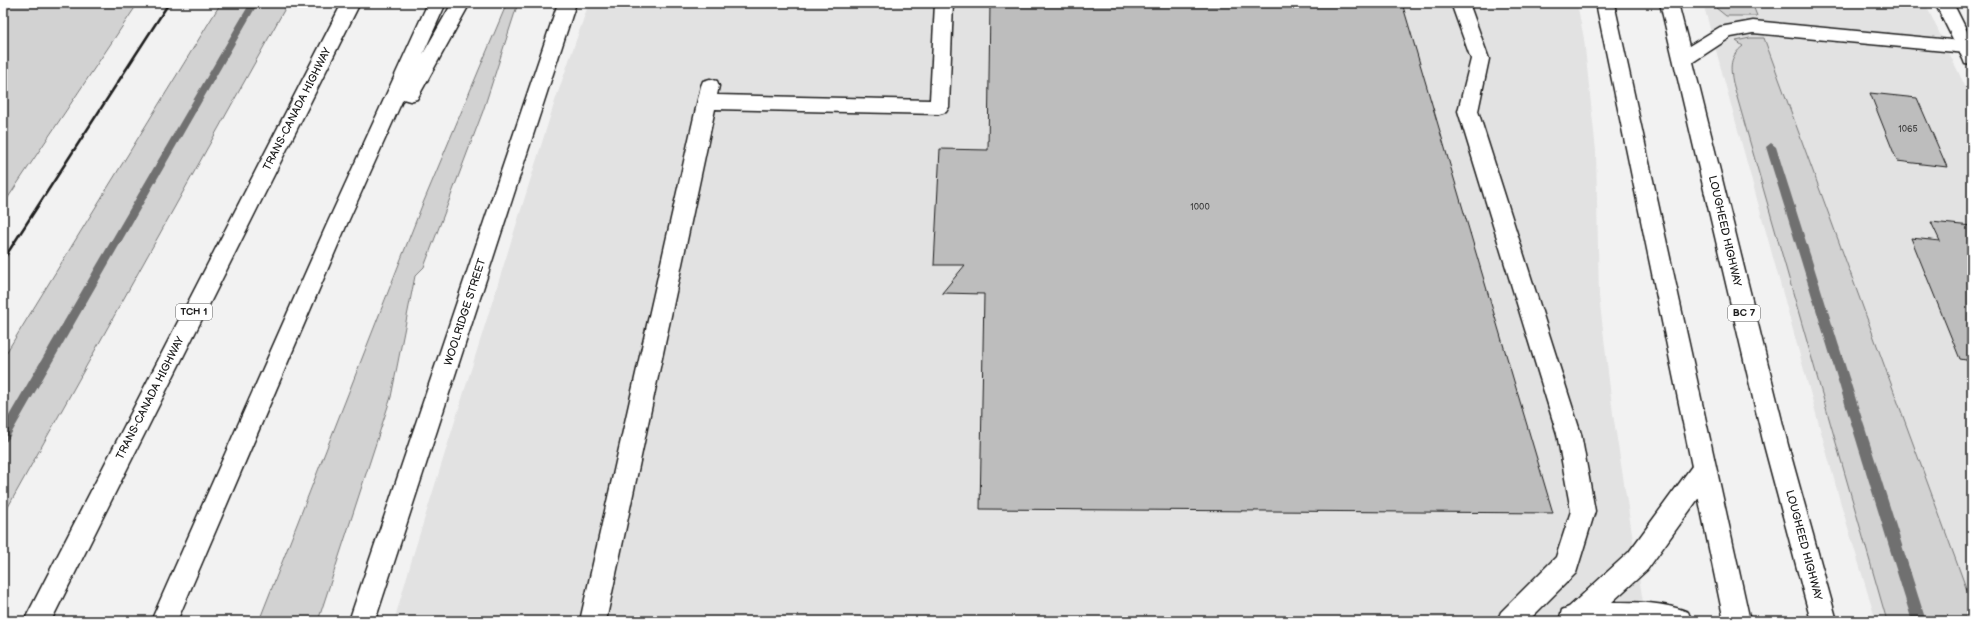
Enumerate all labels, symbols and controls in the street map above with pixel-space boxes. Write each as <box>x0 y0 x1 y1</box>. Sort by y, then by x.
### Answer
street label: TRANS-CANADA HIGHWAY <box>260 45 334 173</box>
house number: 1065 <box>1898 124 1918 135</box>
street label: LOUGHEED HIGHWAY <box>1706 174 1744 288</box>
house number: 1000 <box>1190 202 1210 213</box>
street label: WOOLRIDGE STREET <box>442 256 489 367</box>
road number: TCH 1 <box>176 304 212 320</box>
road number: BC 7 <box>1728 305 1760 321</box>
street label: TRANS-CANADA HIGHWAY <box>113 334 187 462</box>
street label: LOUGHEED HIGHWAY <box>1783 489 1825 602</box>

